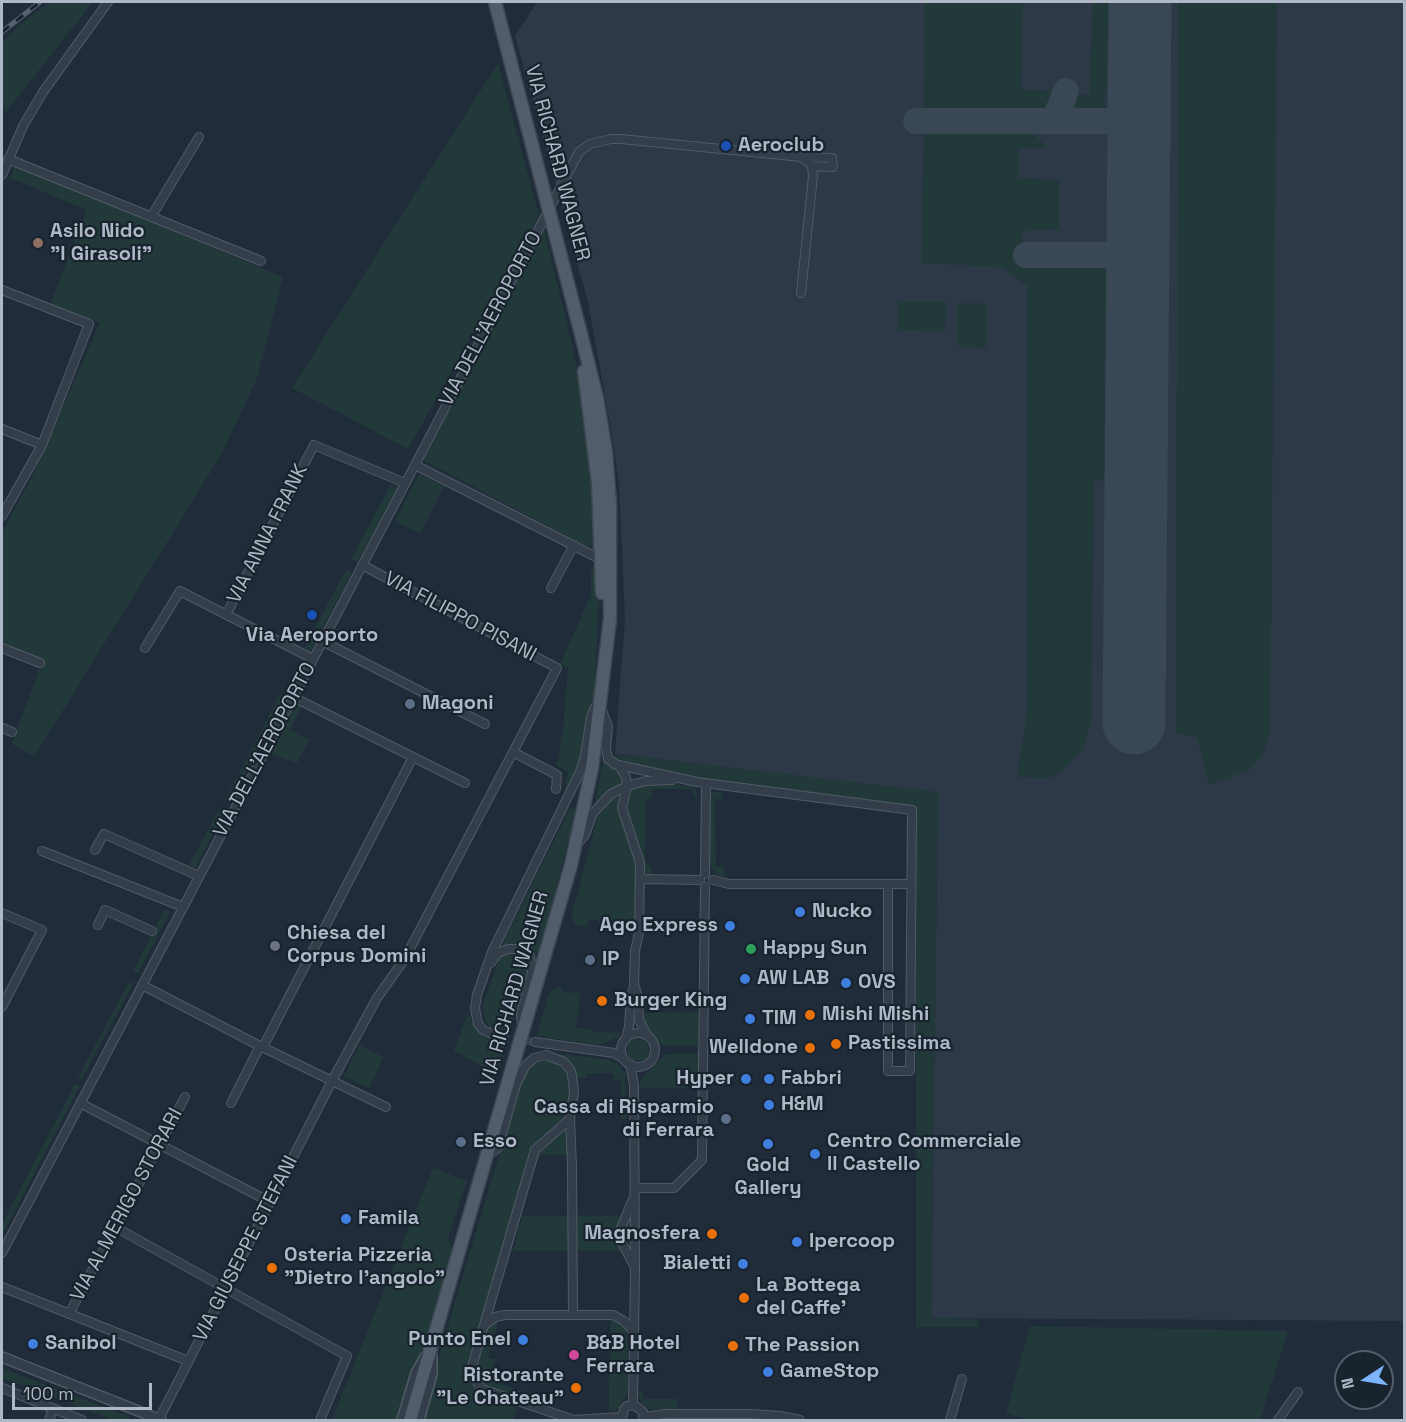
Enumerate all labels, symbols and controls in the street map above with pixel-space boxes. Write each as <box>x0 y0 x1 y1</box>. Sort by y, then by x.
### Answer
street label: VIA RICHARD WAGNER <box>519 62 595 264</box>
place label: Aeroclub <box>738 134 824 158</box>
marker: Aeroclub <box>719 139 733 153</box>
place label: Asilo Nido "I Girasoli" <box>50 220 152 267</box>
street label: VIA DELL'AEROPORTO <box>435 227 547 411</box>
marker: Asilo Nido "I Girasoli" <box>31 236 45 250</box>
street label: VIA ANNA FRANK <box>222 460 314 608</box>
street label: VIA FILIPPO PISANI <box>380 567 540 667</box>
marker: Via Aeroporto <box>305 608 319 622</box>
place label: Via Aeroporto <box>246 624 378 648</box>
street label: VIA DELL'AEROPORTO <box>209 658 321 842</box>
place label: Magoni <box>422 692 494 716</box>
marker: Magoni <box>403 697 417 711</box>
street label: VIA RICHARD WAGNER <box>476 889 554 1089</box>
place label: Nucko <box>812 900 872 924</box>
marker: Nucko <box>793 905 807 919</box>
place label: Ago Express <box>600 914 718 938</box>
marker: Ago Express <box>723 919 737 933</box>
place label: Chiesa del Corpus Domini <box>287 922 426 969</box>
place label: Happy Sun <box>763 937 867 961</box>
marker: Chiesa del Corpus Domini <box>268 939 282 953</box>
marker: Happy Sun <box>744 942 758 956</box>
place label: IP <box>602 948 619 972</box>
marker: IP <box>583 953 597 967</box>
place label: AW LAB <box>757 967 829 991</box>
place label: OVS <box>858 971 896 995</box>
marker: AW LAB <box>738 972 752 986</box>
marker: OVS <box>839 976 853 990</box>
place label: Burger King <box>614 989 727 1013</box>
marker: Burger King <box>595 994 609 1008</box>
place label: Mishi Mishi <box>822 1003 929 1027</box>
place label: TIM <box>762 1007 797 1031</box>
marker: Mishi Mishi <box>803 1008 817 1022</box>
marker: TIM <box>743 1012 757 1026</box>
place label: Pastissima <box>848 1032 951 1056</box>
place label: Welldone <box>709 1036 798 1060</box>
marker: Pastissima <box>829 1037 843 1051</box>
marker: Welldone <box>803 1041 817 1055</box>
place label: Hyper <box>676 1067 734 1091</box>
place label: Fabbri <box>781 1067 842 1091</box>
marker: Hyper <box>739 1072 753 1086</box>
marker: Fabbri <box>762 1072 776 1086</box>
place label: H&M <box>781 1093 824 1117</box>
place label: Cassa di Risparmio di Ferrara <box>534 1096 714 1143</box>
marker: H&M <box>762 1098 776 1112</box>
street label: VIA ALMERIGO STORARI <box>66 1104 188 1306</box>
marker: Cassa di Risparmio di Ferrara <box>719 1112 733 1126</box>
place label: Esso <box>473 1130 517 1154</box>
place label: Centro Commerciale Il Castello <box>827 1130 1021 1177</box>
marker: Esso <box>454 1135 468 1149</box>
marker: Gold Gallery <box>761 1137 775 1151</box>
marker: Centro Commerciale Il Castello <box>808 1147 822 1161</box>
street label: VIA GIUSEPPE STEFANI <box>189 1152 303 1346</box>
place label: Gold Gallery <box>734 1154 802 1201</box>
place label: Famila <box>358 1207 419 1231</box>
marker: Famila <box>339 1212 353 1226</box>
place label: Magnosfera <box>584 1222 700 1246</box>
marker: Magnosfera <box>705 1227 719 1241</box>
place label: Ipercoop <box>809 1230 895 1254</box>
marker: Ipercoop <box>790 1235 804 1249</box>
place label: Osteria Pizzeria "Dietro l'angolo" <box>284 1244 445 1291</box>
place label: Bialetti <box>663 1252 731 1276</box>
marker: Bialetti <box>736 1257 750 1271</box>
marker: Osteria Pizzeria "Dietro l'angolo" <box>265 1261 279 1275</box>
place label: La Bottega del Caffe' <box>756 1274 860 1321</box>
marker: La Bottega del Caffe' <box>737 1291 751 1305</box>
place label: Punto Enel <box>408 1328 511 1352</box>
place label: Sanibol <box>45 1332 117 1356</box>
place label: B&B Hotel Ferrara <box>586 1332 680 1379</box>
marker: Punto Enel <box>516 1333 530 1347</box>
place label: The Passion <box>745 1334 860 1358</box>
marker: Sanibol <box>26 1337 40 1351</box>
marker: The Passion <box>726 1339 740 1353</box>
marker: B&B Hotel Ferrara <box>567 1348 581 1362</box>
north arrow <box>1334 1350 1394 1410</box>
place label: GameStop <box>780 1360 879 1384</box>
place label: Ristorante "Le Chateau" <box>436 1364 564 1411</box>
marker: GameStop <box>761 1365 775 1379</box>
scale bar <box>15 1371 154 1409</box>
text: N <box>1336 1376 1359 1391</box>
marker: Ristorante "Le Chateau" <box>569 1381 583 1395</box>
text: 100 m <box>23 1382 74 1405</box>

